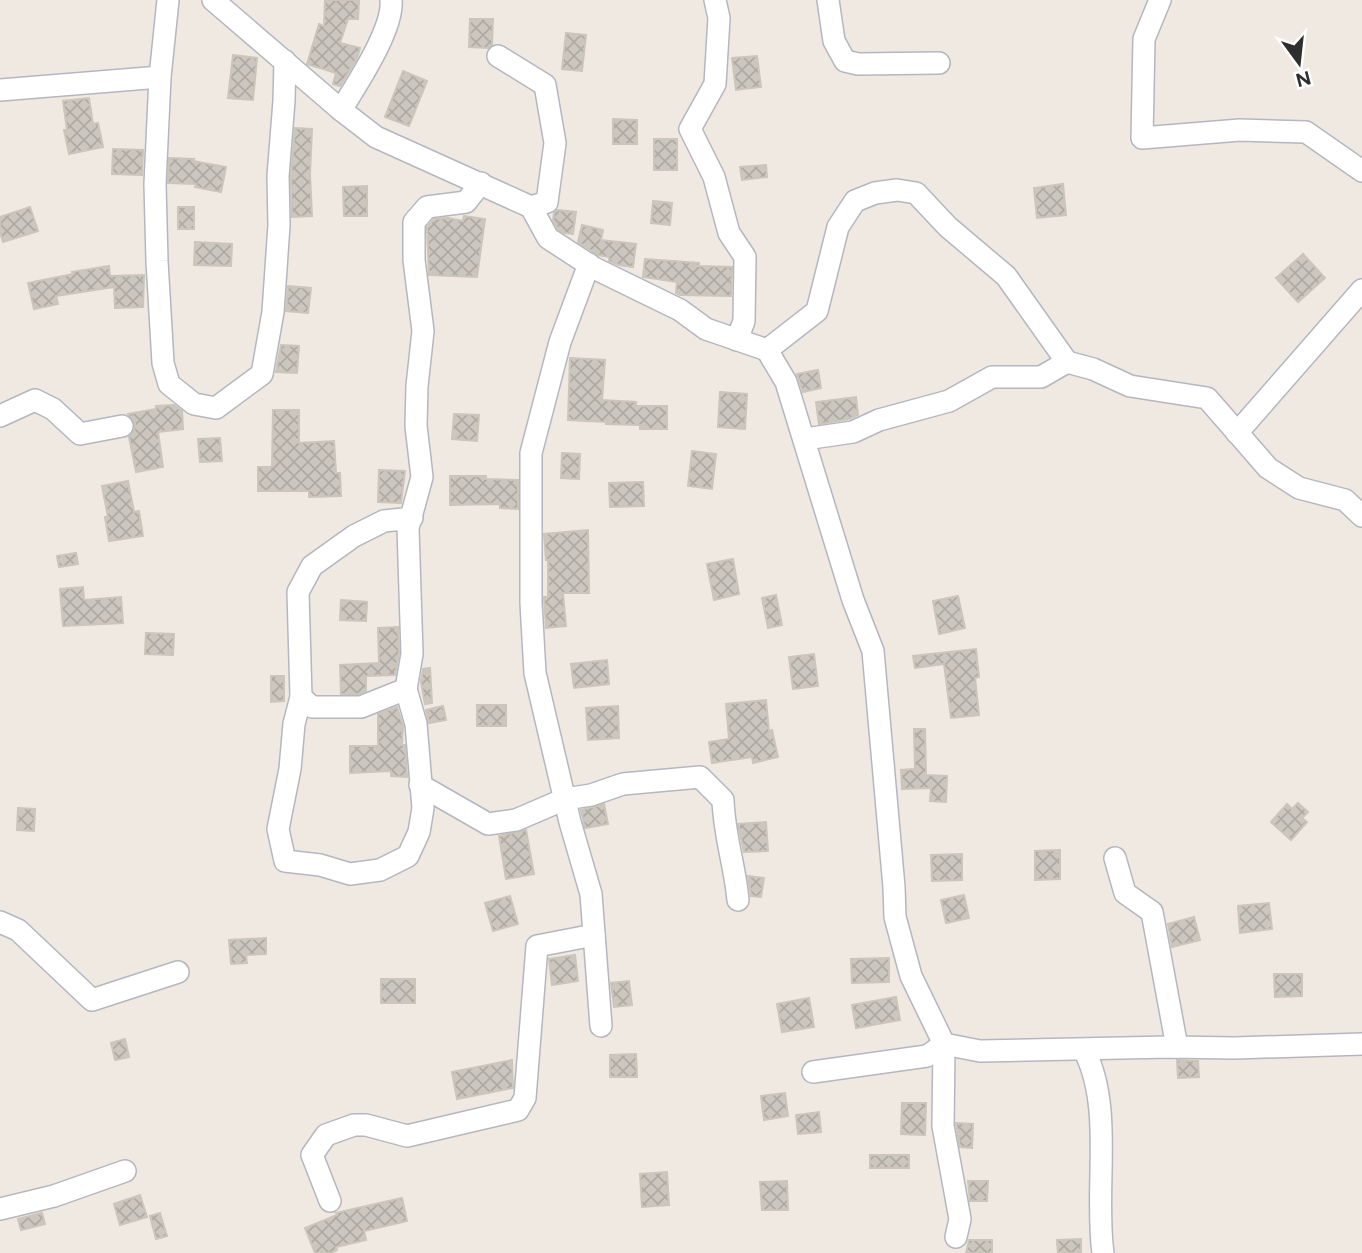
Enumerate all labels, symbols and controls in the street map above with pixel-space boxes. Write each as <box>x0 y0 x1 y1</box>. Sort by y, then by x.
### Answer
north arrow <box>1264 28 1334 98</box>
text: N <box>1293 66 1313 92</box>

